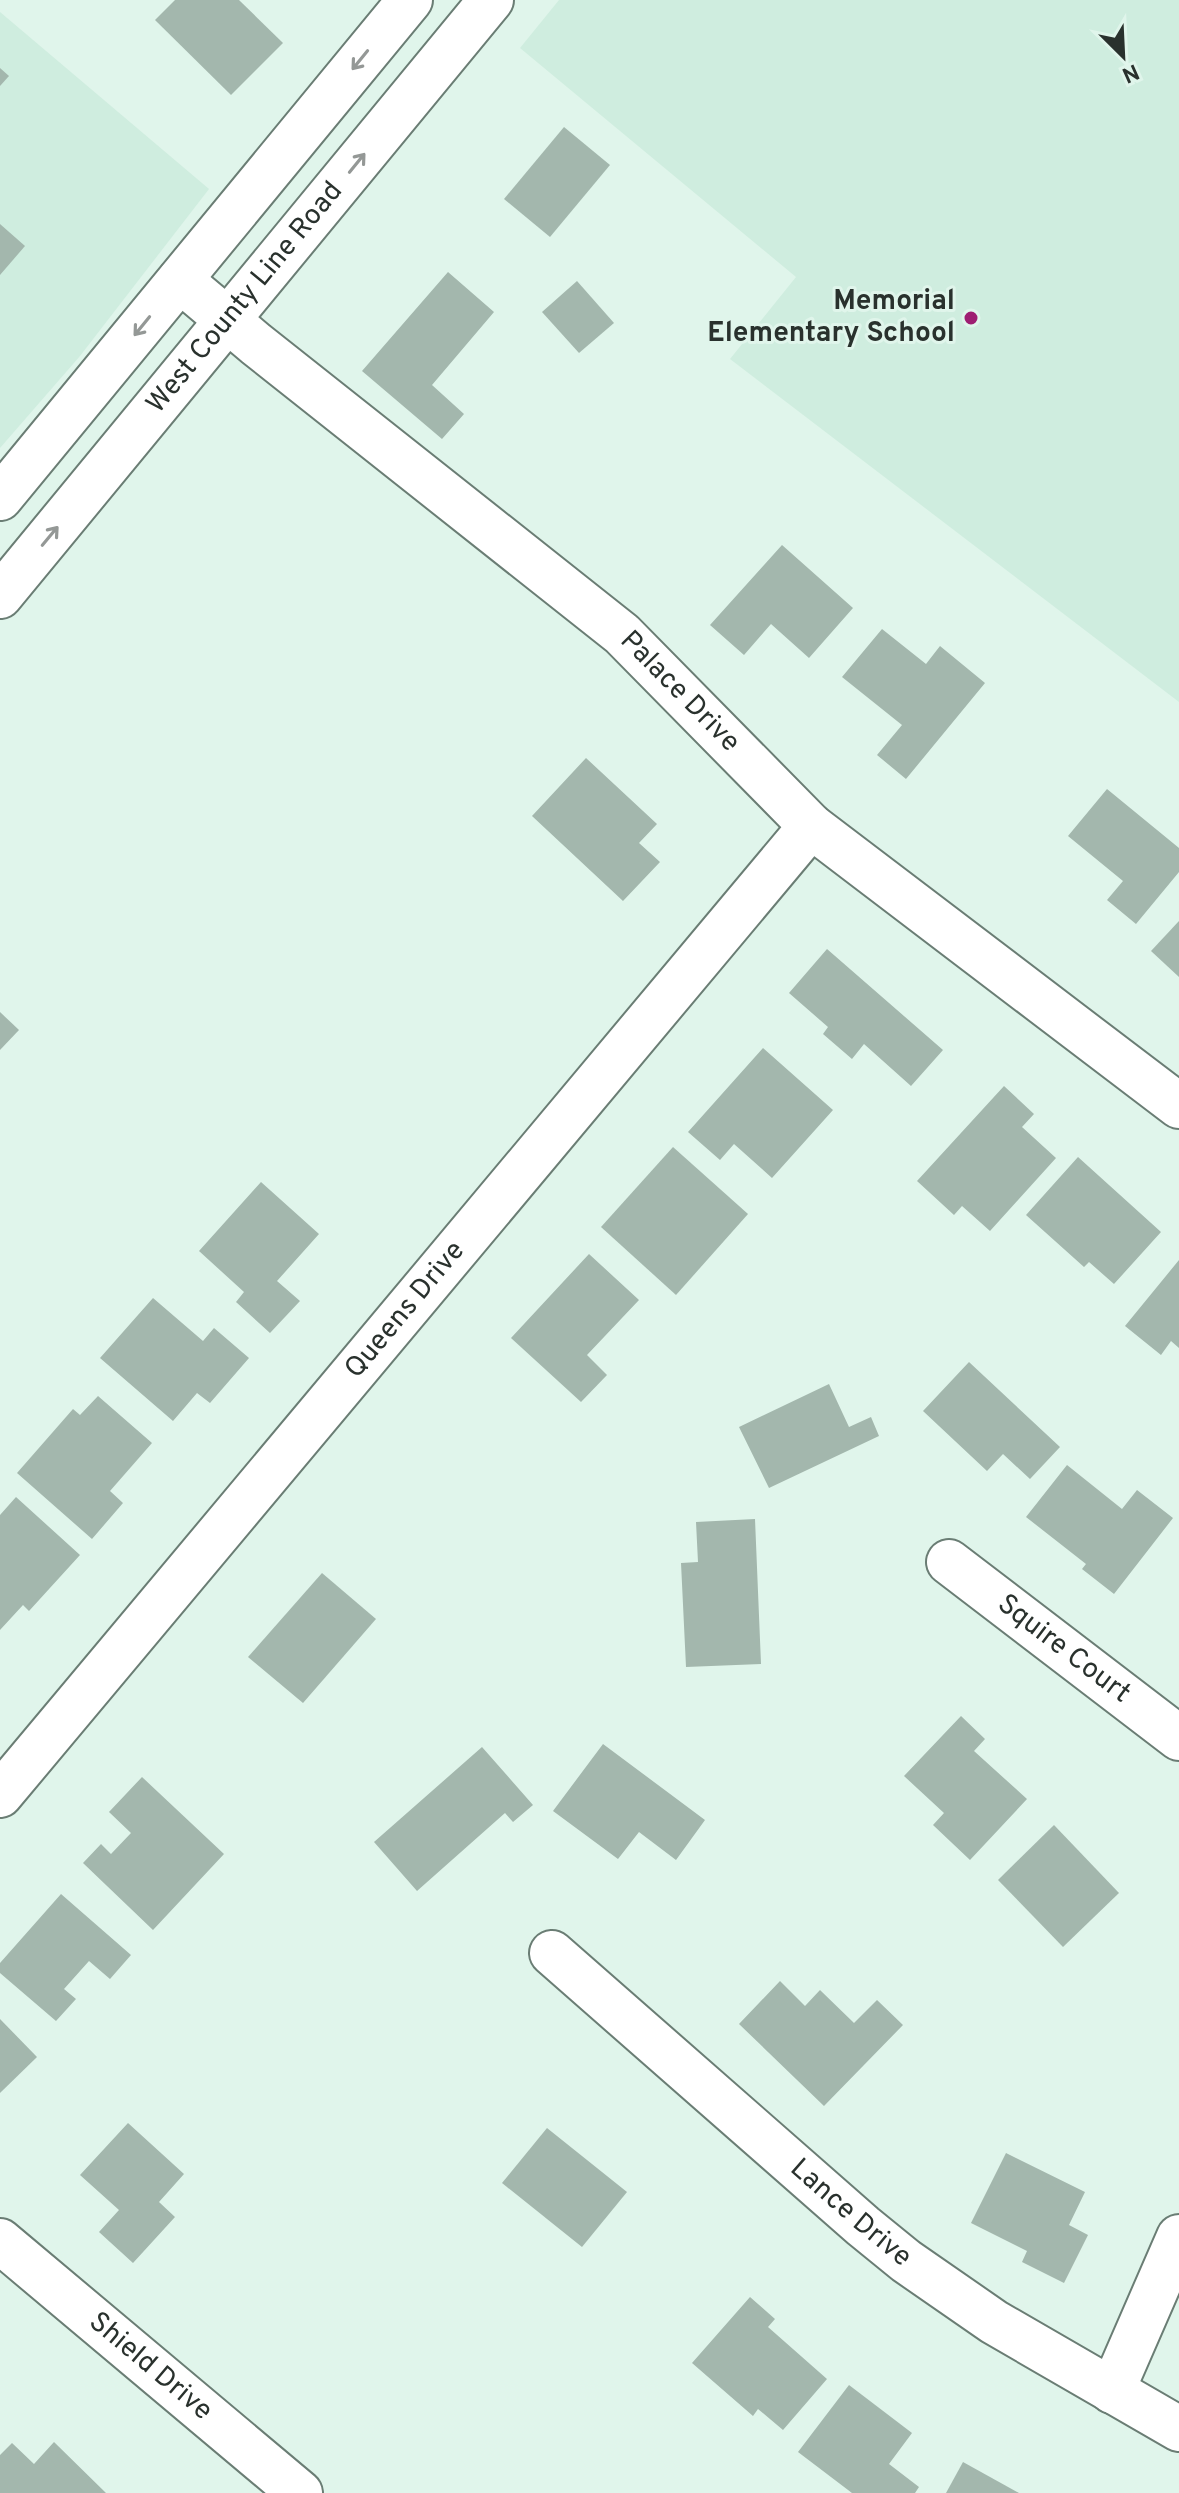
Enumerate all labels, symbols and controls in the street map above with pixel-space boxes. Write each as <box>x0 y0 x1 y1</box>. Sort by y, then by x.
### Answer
north arrow <box>1083 16 1163 96</box>
one-way arrow <box>352 49 369 70</box>
text: N <box>1117 56 1143 88</box>
one-way arrow <box>349 153 366 174</box>
street label: West County Line Road <box>139 175 352 421</box>
place label: Memorial Elementary School <box>707 284 955 352</box>
marker: Memorial Elementary School <box>962 309 980 327</box>
one-way arrow <box>133 315 151 336</box>
one-way arrow <box>41 526 59 547</box>
street label: Palace Drive <box>612 624 747 761</box>
street label: Queens Drive <box>338 1234 474 1387</box>
street label: Squire Court <box>989 1587 1137 1712</box>
street label: Lance Drive <box>782 2151 918 2276</box>
street label: Shield Drive <box>81 2305 219 2429</box>

